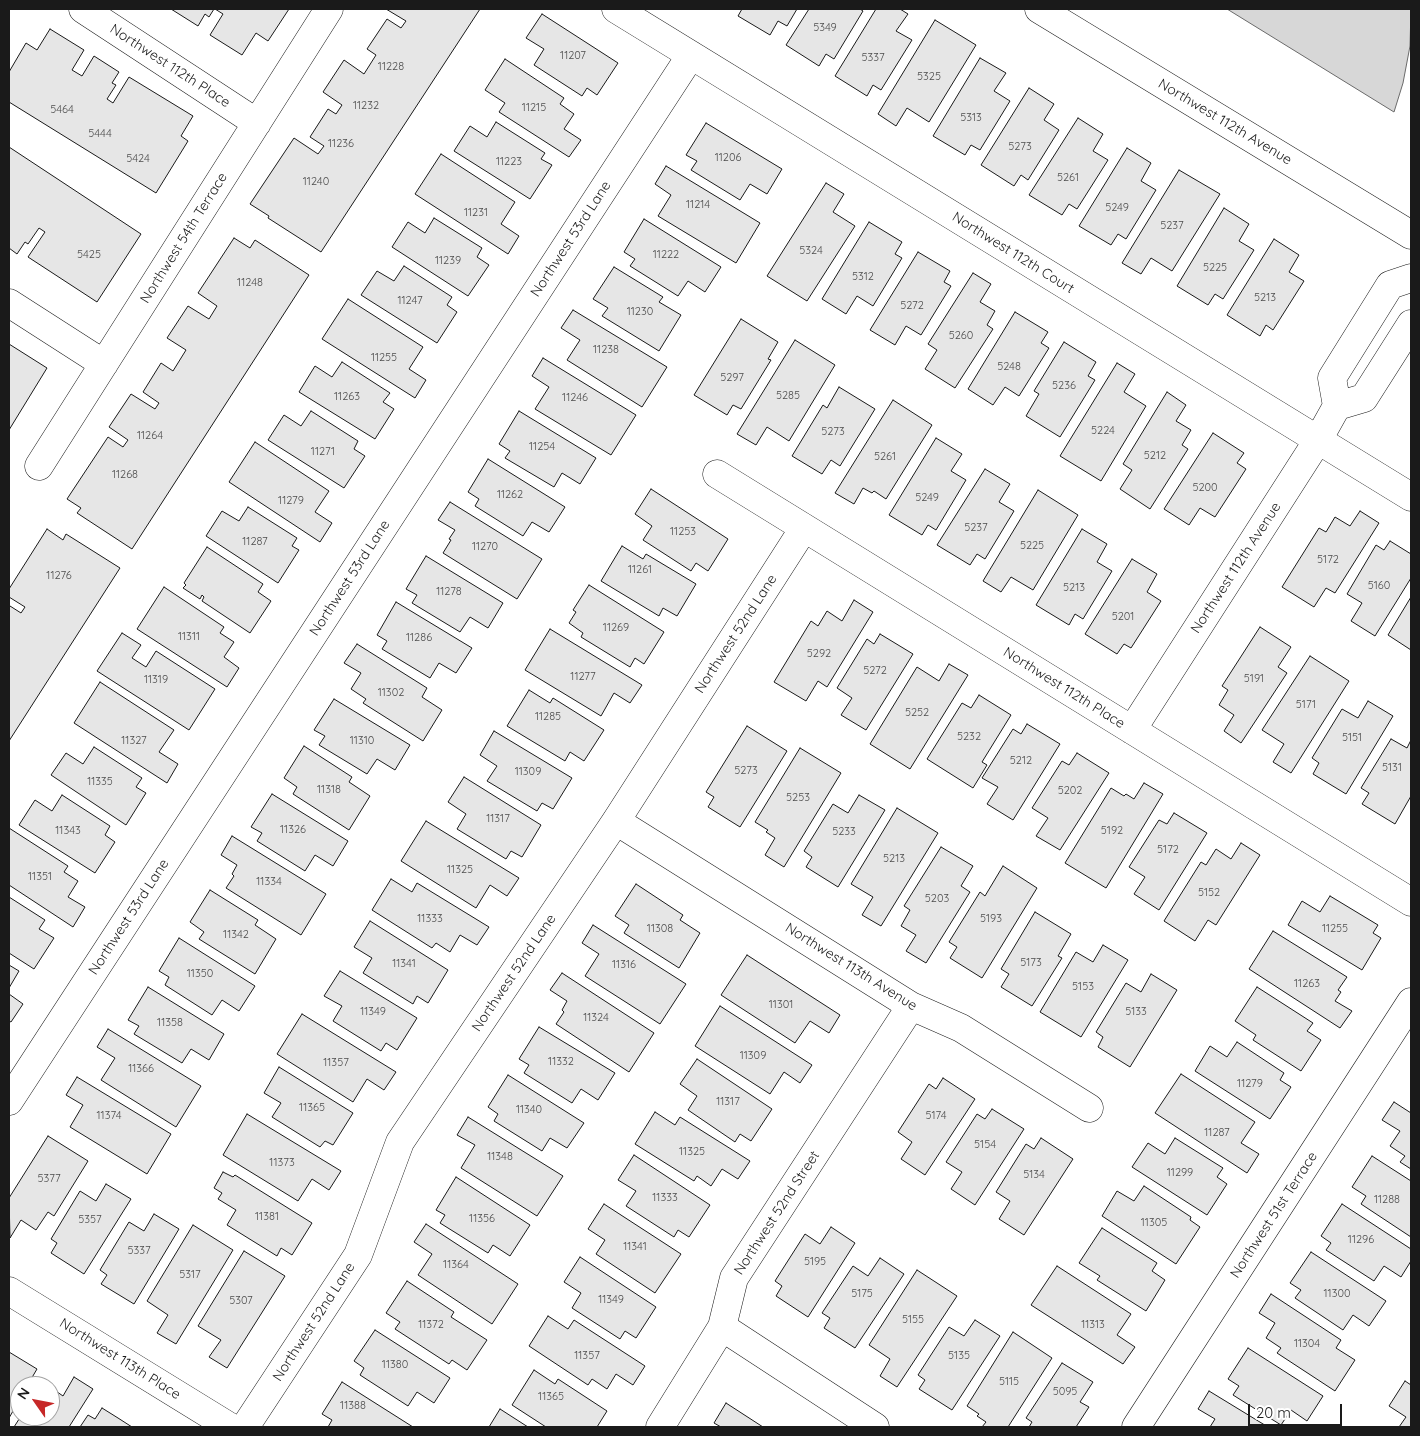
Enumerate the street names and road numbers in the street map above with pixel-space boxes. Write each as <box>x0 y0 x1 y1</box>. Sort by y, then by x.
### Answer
street label: Northwest 112th Place <box>107 21 233 111</box>
street label: Northwest 112th Avenue <box>1155 75 1295 169</box>
street label: Northwest 54th Terrace <box>137 170 231 306</box>
street label: Northwest 53rd Lane <box>527 178 615 300</box>
street label: Northwest 112th Court <box>949 209 1077 297</box>
street label: Northwest 112th Avenue <box>1187 499 1285 637</box>
street label: Northwest 53rd Lane <box>306 517 394 639</box>
street label: Northwest 52nd Lane <box>691 572 781 696</box>
street label: Northwest 112th Place <box>1000 644 1128 732</box>
street label: Northwest 53rd Lane <box>85 856 173 978</box>
street label: Northwest 52nd Lane <box>468 911 560 1035</box>
street label: Northwest 113th Avenue <box>782 919 920 1015</box>
street label: Northwest 52nd Street <box>731 1148 823 1278</box>
street label: Northwest 51st Terrace <box>1227 1149 1321 1281</box>
street label: Northwest 52nd Lane <box>269 1260 359 1384</box>
street label: Northwest 113th Place <box>56 1315 184 1403</box>

